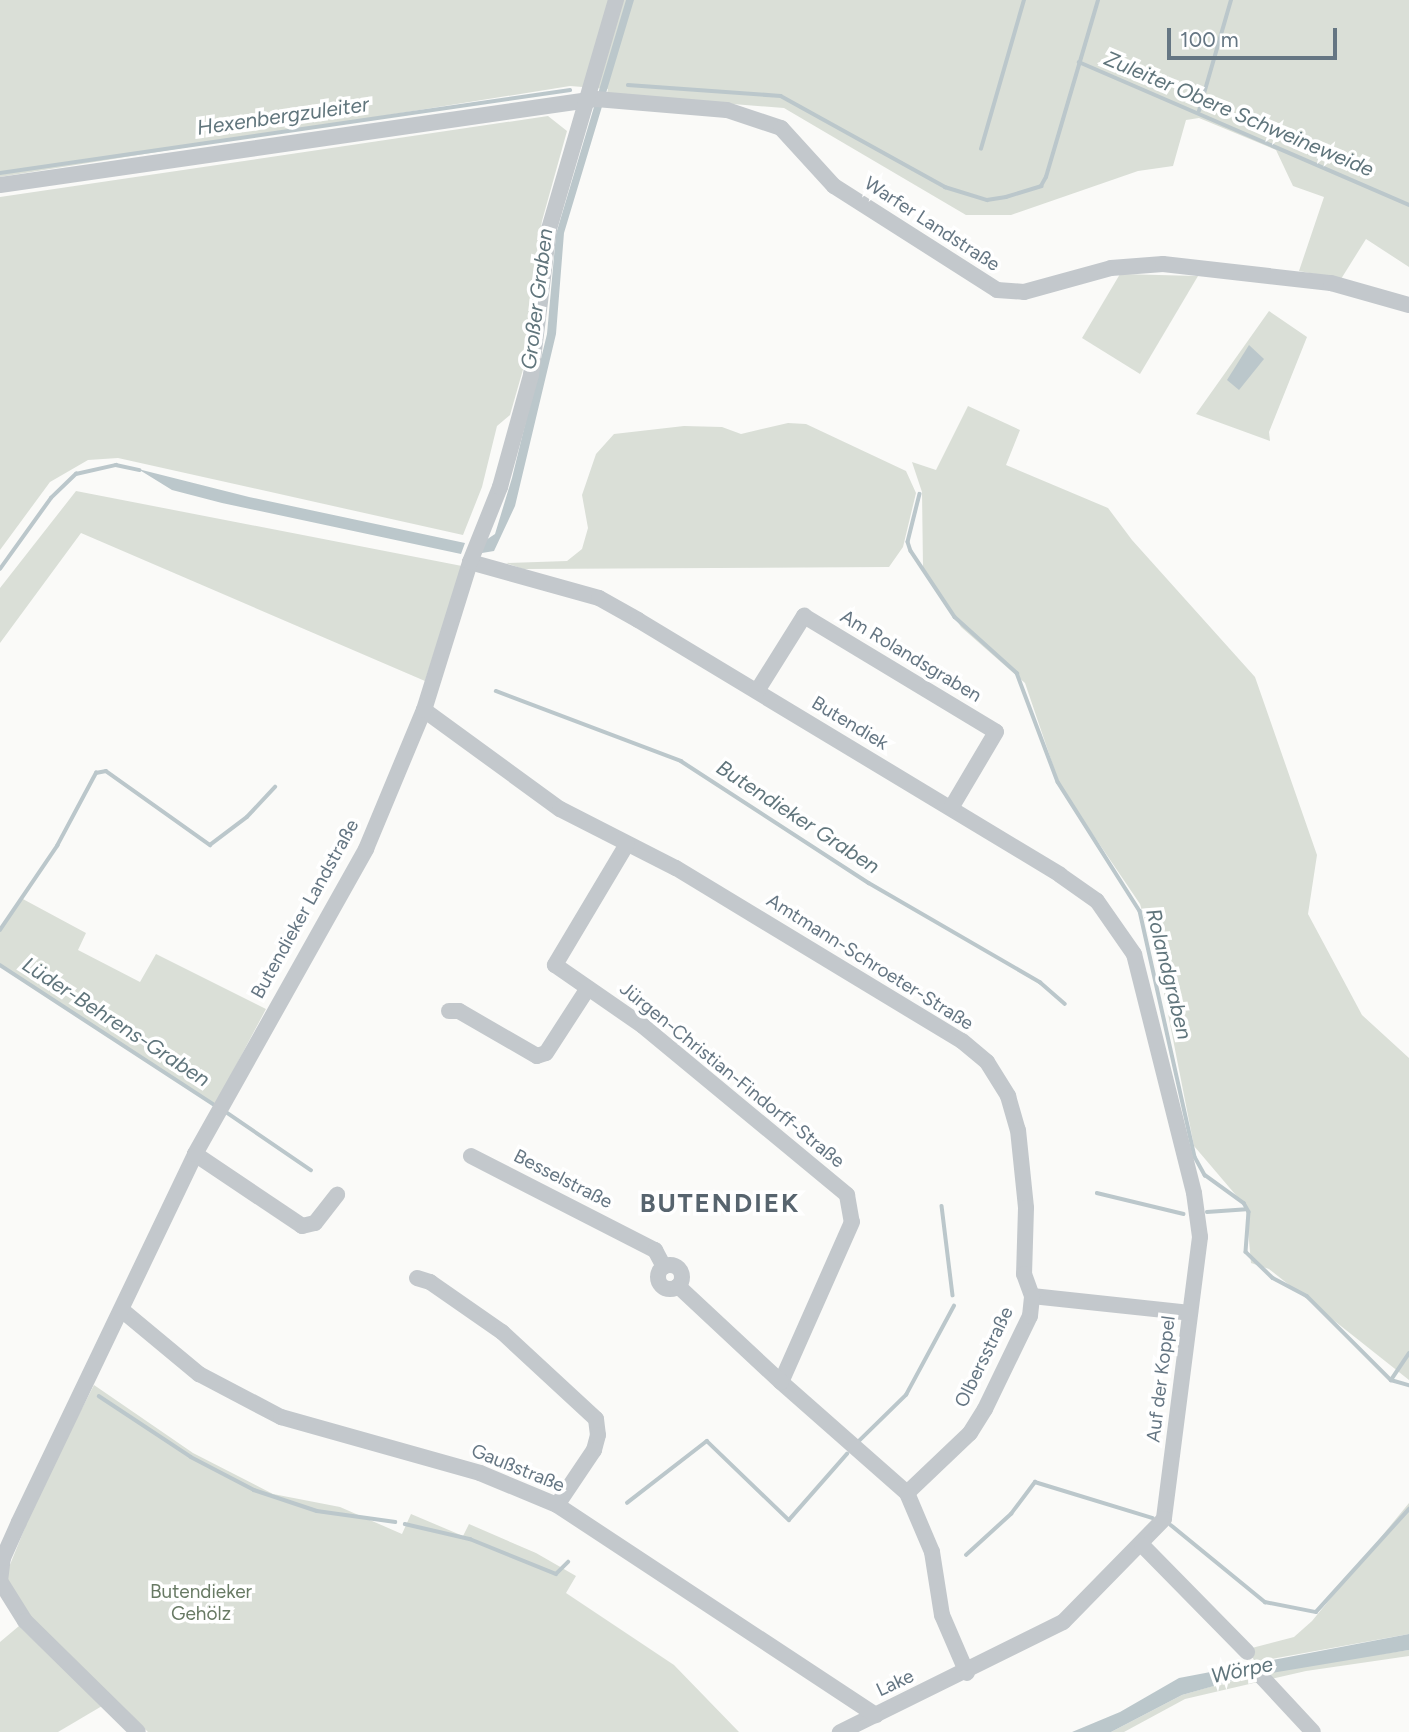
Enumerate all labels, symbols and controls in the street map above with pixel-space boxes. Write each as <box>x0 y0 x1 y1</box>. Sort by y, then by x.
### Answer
scale bar <box>1171 14 1341 58</box>
text: 100 m <box>1180 27 1239 52</box>
water label: Zuleiter Obere Schweineweide <box>1100 46 1378 182</box>
water label: Hexenbergzuleiter <box>195 91 371 141</box>
street label: Warfer Landstraße <box>860 172 1004 276</box>
water label: Großer Graben <box>516 227 558 371</box>
street label: Am Rolandsgraben <box>836 605 986 707</box>
street label: Butendiek <box>808 691 892 755</box>
water label: Butendieker Graben <box>712 755 884 879</box>
street label: Butendieker Landstraße <box>246 815 364 1003</box>
street label: Amtmann-Schroeter-Straße <box>762 889 978 1035</box>
water label: Rolandgraben <box>1141 906 1197 1042</box>
water label: Lüder-Behrens-Graben <box>18 952 214 1092</box>
street label: Jürgen-Christian-Findorff-Straße <box>615 977 849 1173</box>
street label: Besselstraße <box>510 1144 616 1214</box>
district label: BUTENDIEK <box>641 1188 799 1220</box>
street label: Olbersstraße <box>950 1303 1018 1411</box>
street label: Auf der Koppel <box>1142 1314 1180 1444</box>
street label: Gaußstraße <box>468 1439 568 1497</box>
park label: Butendieker Gehölz <box>150 1581 252 1625</box>
water label: Wörpe <box>1209 1651 1275 1689</box>
street label: Lake <box>873 1664 917 1702</box>

